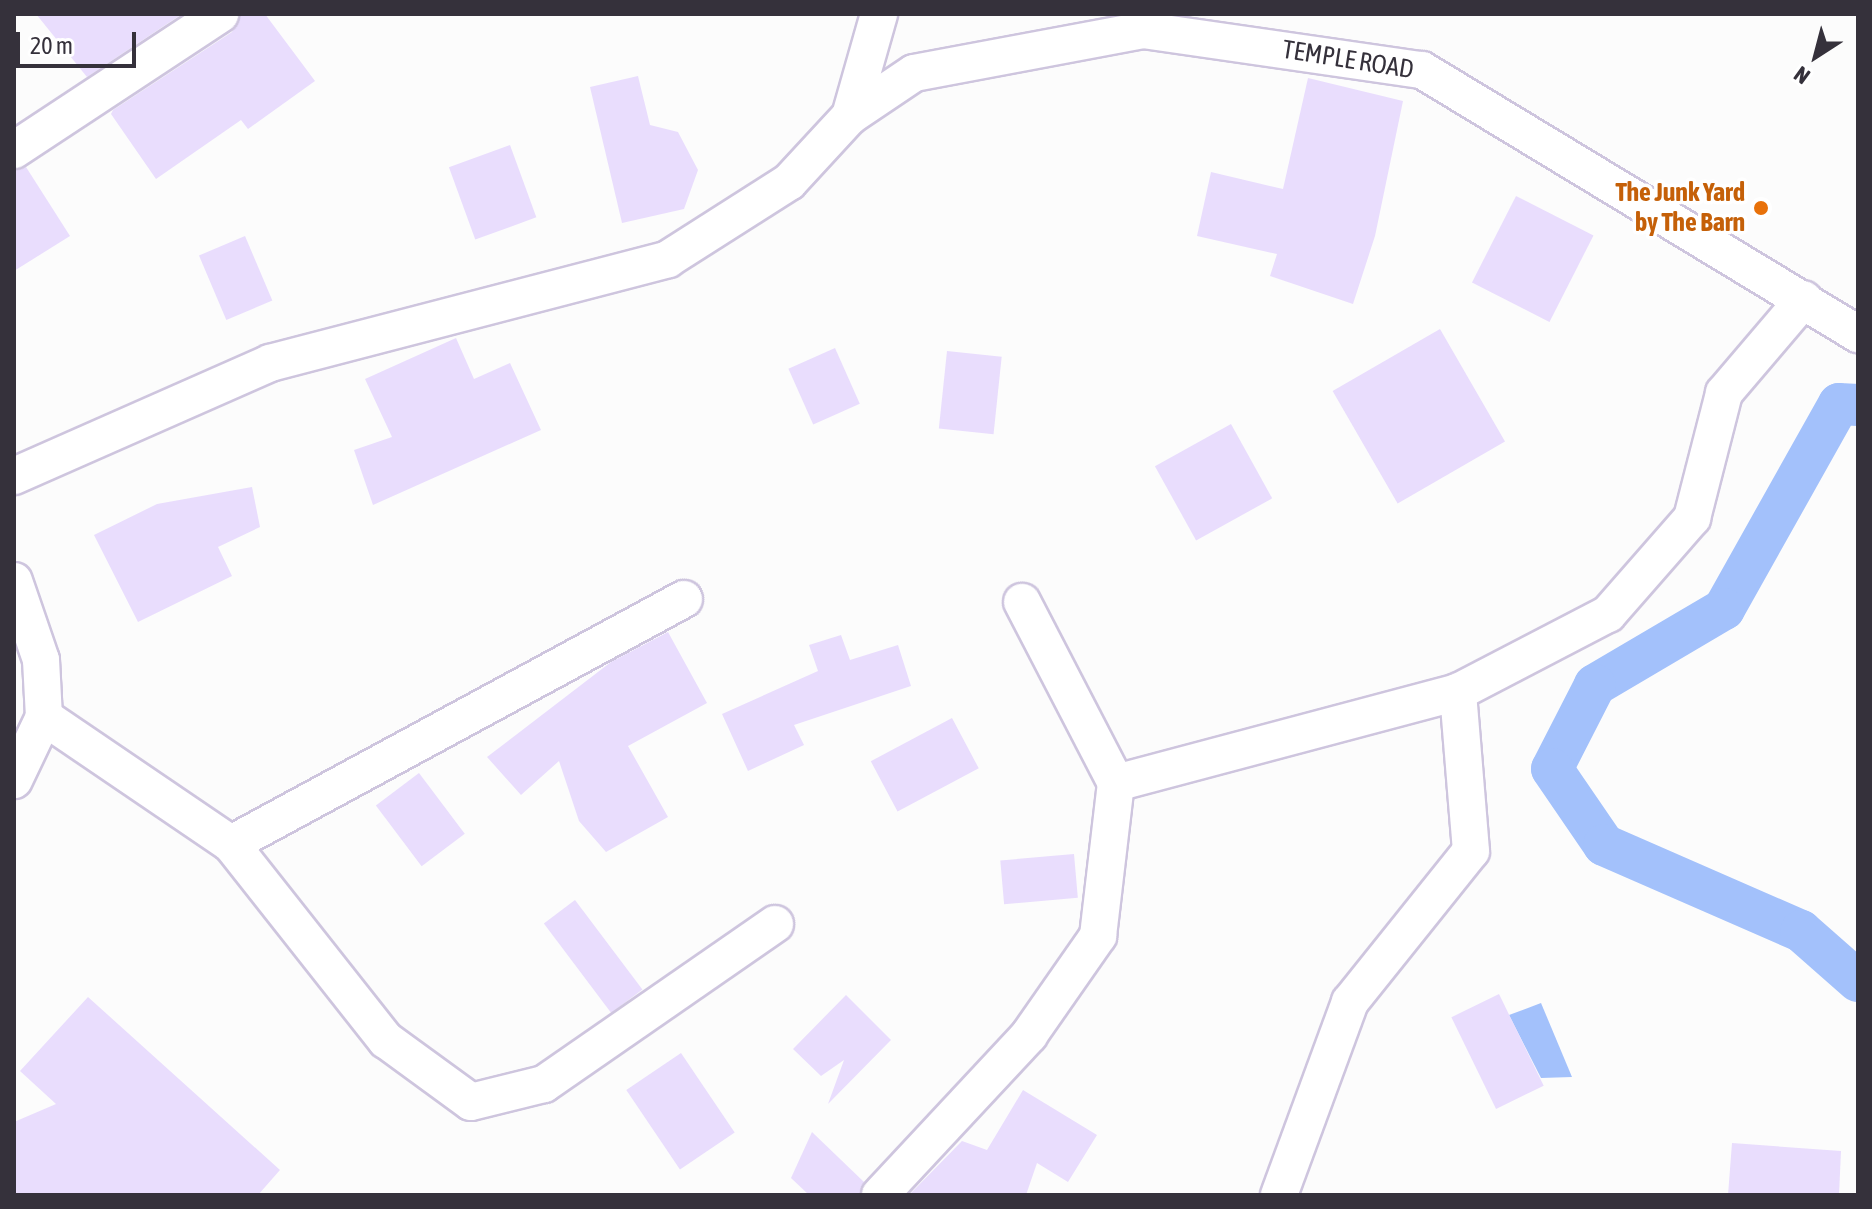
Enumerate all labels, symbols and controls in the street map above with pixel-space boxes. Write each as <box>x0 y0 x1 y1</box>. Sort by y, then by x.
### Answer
scale bar <box>20 16 140 66</box>
north arrow <box>1776 16 1856 96</box>
text: 20 m <box>30 32 73 59</box>
street label: TEMPLE ROAD <box>1280 34 1416 86</box>
text: N <box>1789 61 1815 90</box>
place label: The Junk Yard by The Barn <box>1616 177 1745 238</box>
marker: The Junk Yard by The Barn <box>1752 199 1770 217</box>

